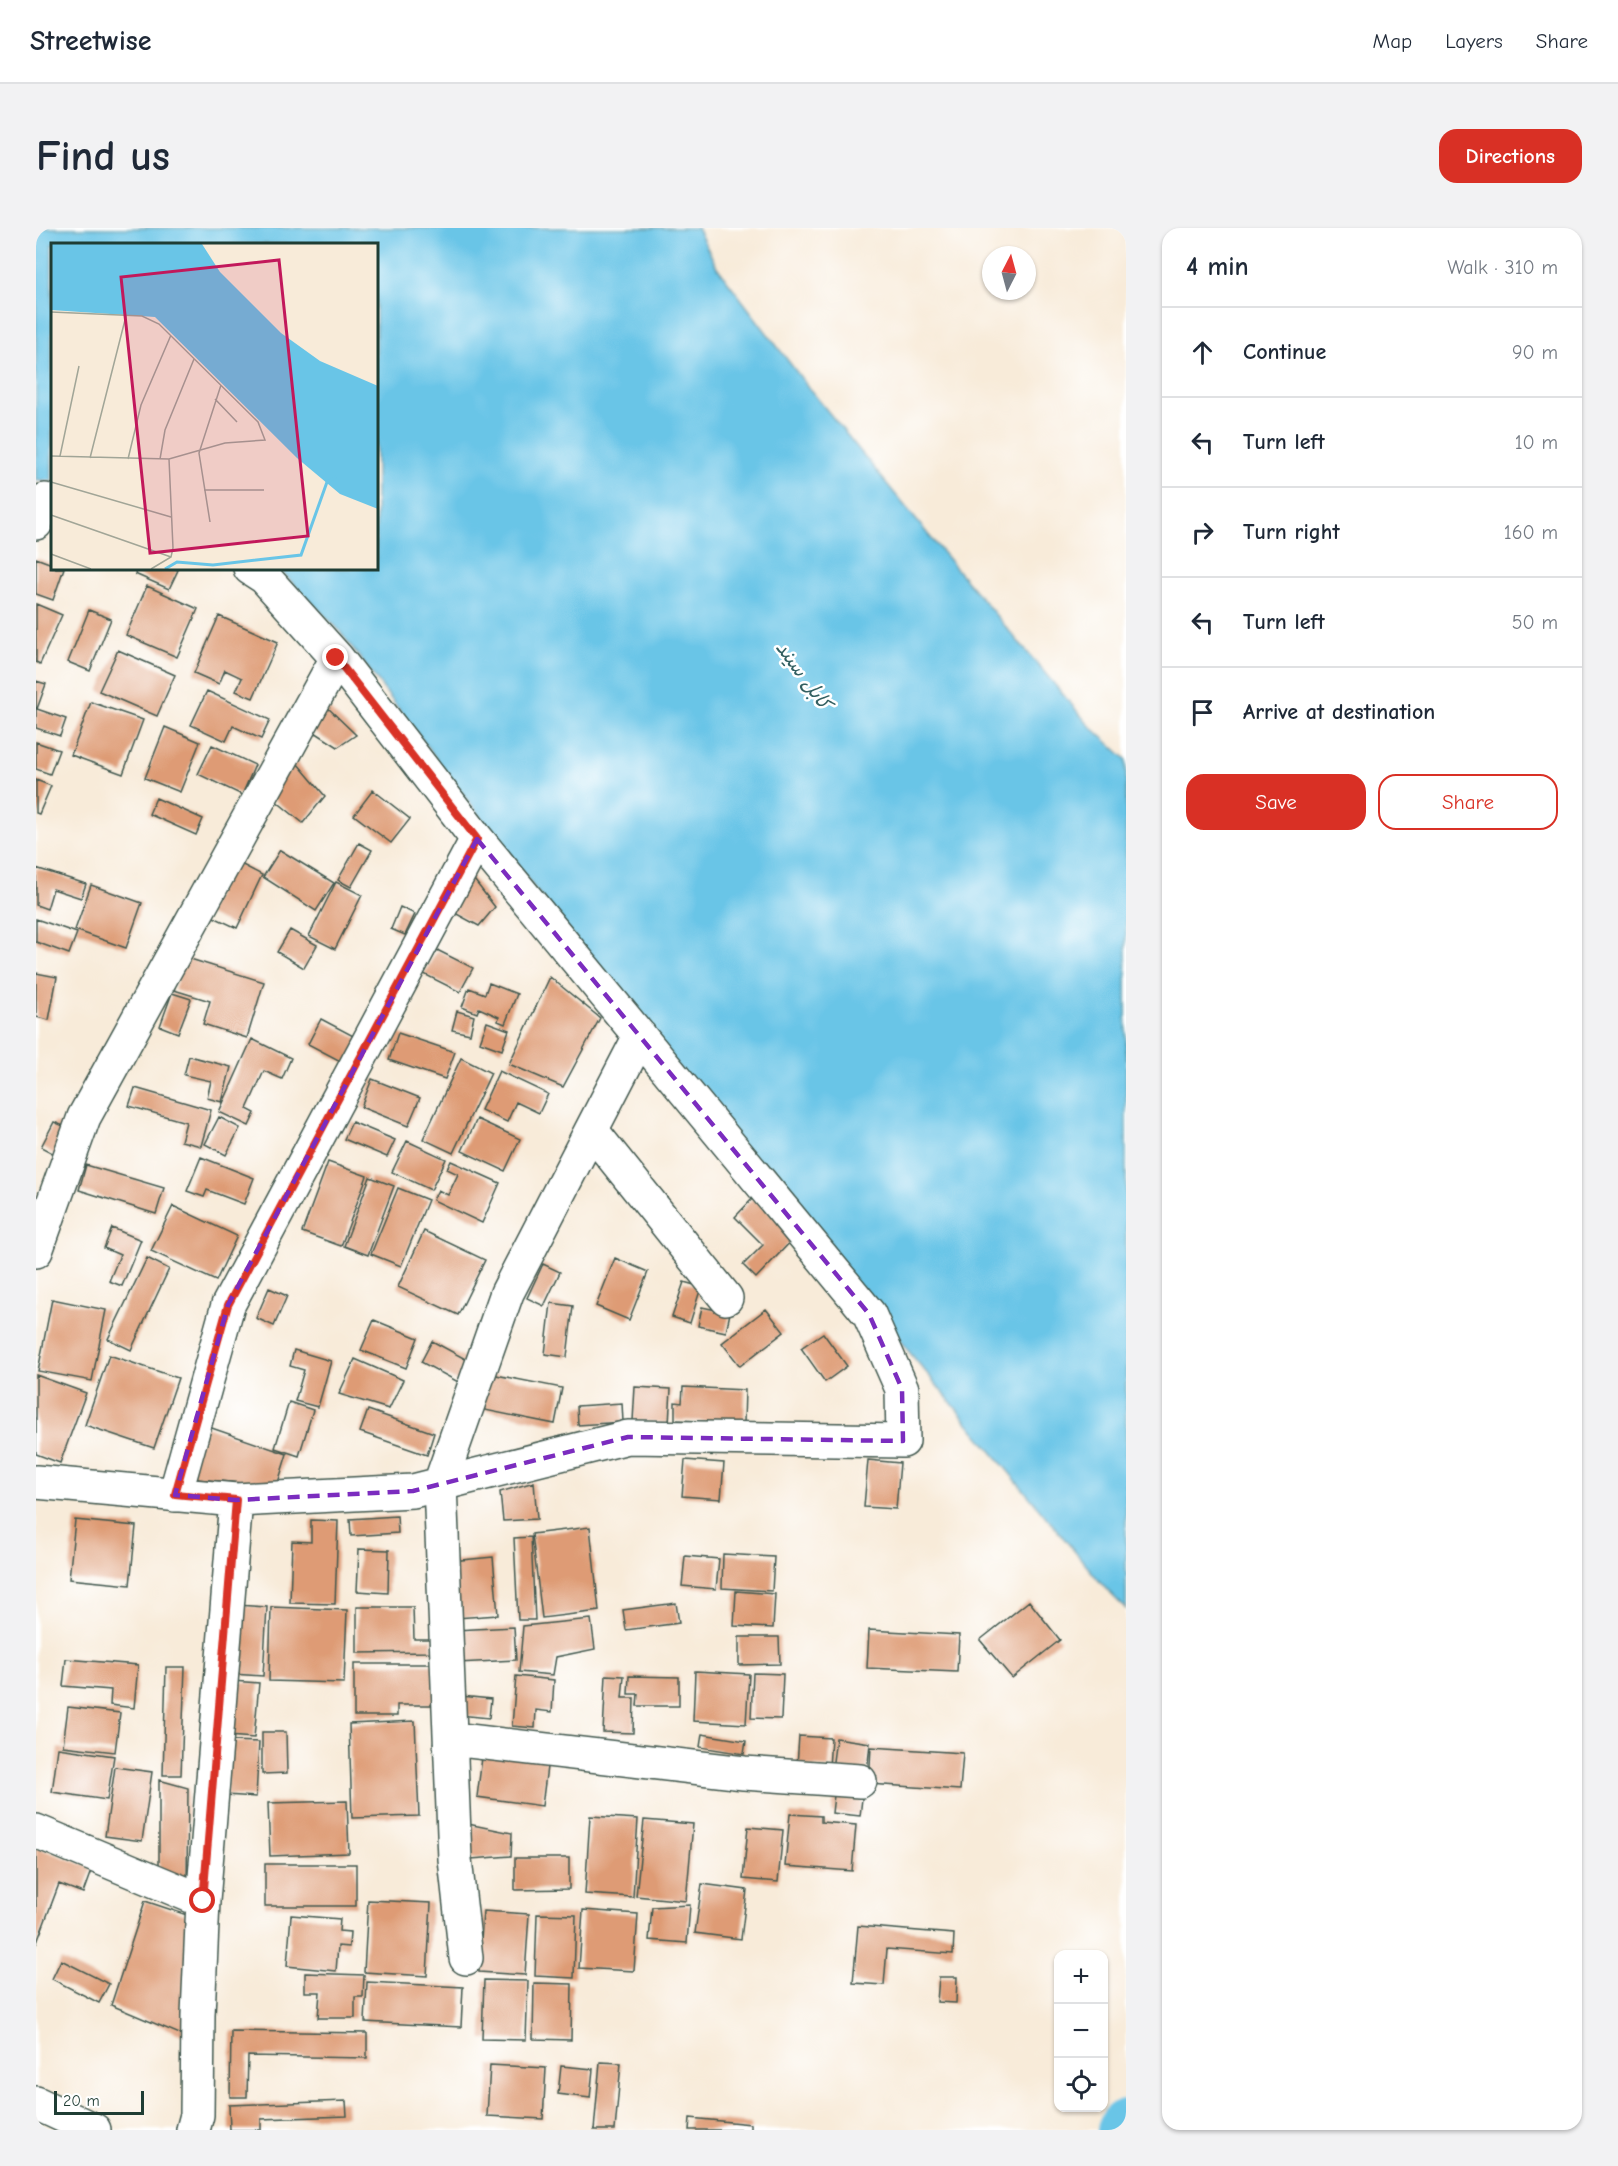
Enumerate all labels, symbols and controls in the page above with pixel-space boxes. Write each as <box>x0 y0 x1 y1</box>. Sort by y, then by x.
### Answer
text: Streetwise <box>30 25 151 57</box>
text: Map <box>1373 29 1412 53</box>
text: Layers <box>1445 29 1503 53</box>
text: Share <box>1536 29 1588 53</box>
button: Directions <box>1439 129 1582 183</box>
text: Find us <box>36 132 170 181</box>
inset map <box>51 243 378 570</box>
north arrow <box>982 246 1036 300</box>
text: 4 min <box>1186 252 1249 282</box>
text: Walk · 310 m <box>1447 256 1558 279</box>
icon: ahead <box>1186 336 1219 369</box>
text: Continue <box>1243 339 1326 365</box>
text: 90 m <box>1512 341 1558 364</box>
icon: left <box>1186 426 1219 459</box>
text: Turn left <box>1243 429 1325 455</box>
text: 10 m <box>1515 431 1558 454</box>
icon: right <box>1186 516 1219 549</box>
text: Turn right <box>1243 519 1340 545</box>
text: 160 m <box>1504 521 1558 544</box>
icon: left <box>1186 606 1219 639</box>
text: Turn left <box>1243 609 1325 635</box>
text: 50 m <box>1512 611 1558 634</box>
water label: کابل سيند <box>770 637 838 717</box>
route end <box>322 644 348 670</box>
icon: arrive <box>1186 696 1219 729</box>
text: Arrive at destination <box>1243 699 1435 725</box>
button: Save <box>1186 774 1366 830</box>
button: Share <box>1378 774 1558 830</box>
route start <box>189 1887 215 1913</box>
map controls <box>1054 1950 1108 2112</box>
button: + <box>1054 1950 1108 2004</box>
button: − <box>1054 2004 1108 2058</box>
button: locate <box>1054 2058 1108 2112</box>
scale bar <box>54 2088 144 2116</box>
text: 20 m <box>63 2092 100 2110</box>

